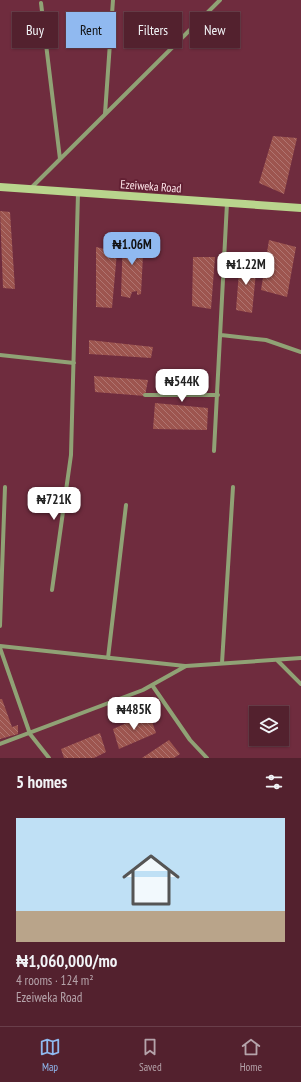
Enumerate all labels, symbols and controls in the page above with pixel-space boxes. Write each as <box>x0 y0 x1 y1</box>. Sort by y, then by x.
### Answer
chip: Buy <box>12 12 58 48</box>
chip: Rent <box>66 12 116 48</box>
chip: Filters <box>124 12 182 48</box>
chip: New <box>190 12 240 48</box>
street label: Ezeiweka Road <box>120 176 182 196</box>
pin: ₦1.06M <box>99 232 165 266</box>
text: ₦1.06M <box>112 236 152 253</box>
pin: ₦1.22M <box>213 252 279 286</box>
text: ₦1.22M <box>226 256 266 273</box>
pin: ₦544K <box>154 369 210 403</box>
text: ₦544K <box>165 373 199 390</box>
pin: ₦721K <box>26 487 82 521</box>
text: ₦721K <box>37 491 71 508</box>
pin: ₦485K <box>106 697 162 731</box>
text: ₦485K <box>117 701 151 718</box>
map controls <box>249 706 289 746</box>
button: layers <box>249 706 289 746</box>
text: 5 homes <box>16 771 67 793</box>
icon: filters <box>263 771 285 793</box>
icon: home <box>115 844 187 916</box>
text: ₦1,060,000/mo <box>16 950 117 972</box>
text: 4 rooms · 124 m² <box>16 972 94 989</box>
text: Ezeiweka Road <box>16 989 82 1006</box>
tab: Map <box>39 1036 61 1074</box>
tab: Saved <box>139 1036 162 1074</box>
tab: Home <box>240 1036 262 1074</box>

